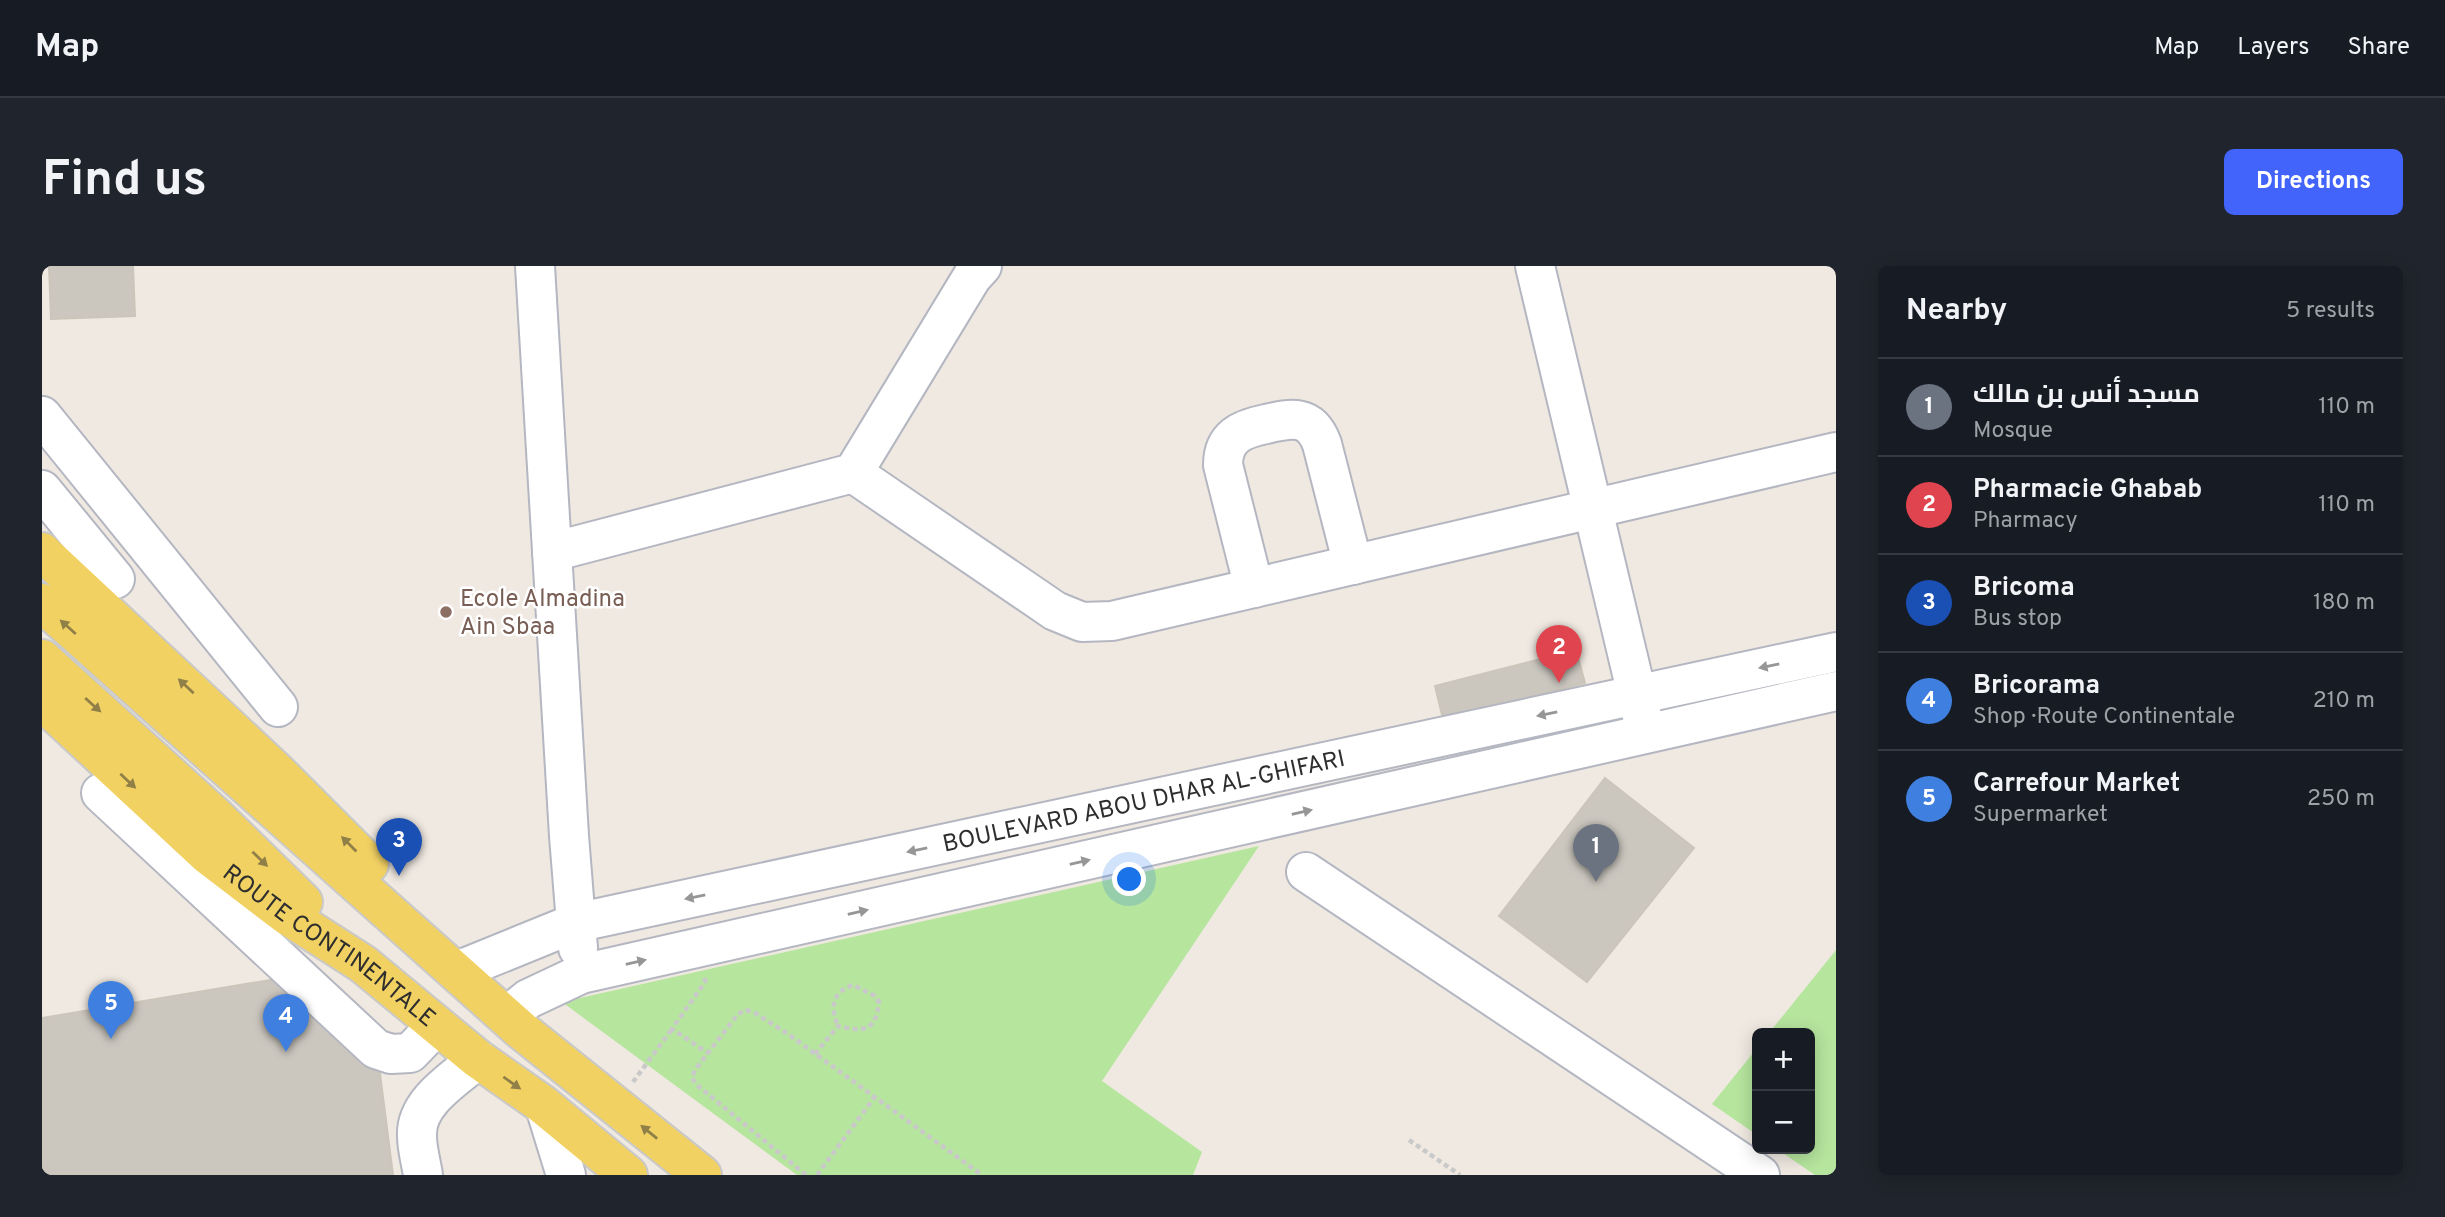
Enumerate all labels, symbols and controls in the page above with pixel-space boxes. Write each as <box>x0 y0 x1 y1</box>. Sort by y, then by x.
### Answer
text: Map <box>35 27 99 69</box>
text: Map <box>2154 33 2199 63</box>
text: Layers <box>2237 33 2309 63</box>
text: Share <box>2347 33 2410 63</box>
button: Directions <box>2224 149 2403 215</box>
text: Find us <box>42 151 207 213</box>
text: Nearby <box>1906 293 2007 330</box>
text: 5 results <box>2286 297 2375 326</box>
text: مسجد أنس بن مالك <box>1973 379 2200 412</box>
text: 1 <box>1924 393 1934 422</box>
text: 110 m <box>2318 393 2375 422</box>
text: Mosque <box>1973 417 2053 446</box>
text: Pharmacie Ghabab <box>1973 474 2202 507</box>
text: 2 <box>1922 491 1936 520</box>
text: 110 m <box>2318 491 2375 520</box>
text: Pharmacy <box>1973 507 2078 536</box>
text: Bricoma <box>1973 572 2075 605</box>
place label: Ecole Almadina Ain Sbaa <box>460 585 625 643</box>
text: 3 <box>1922 589 1936 618</box>
text: 180 m <box>2313 589 2375 618</box>
marker: Ecole Almadina Ain Sbaa <box>438 604 454 620</box>
text: Bus stop <box>1973 605 2062 634</box>
one-way arrow <box>60 620 77 635</box>
pin: 2 <box>1536 625 1582 683</box>
one-way arrow <box>1758 661 1780 672</box>
text: Bricorama <box>1973 670 2100 703</box>
one-way arrow <box>178 679 195 695</box>
text: 4 <box>1922 687 1936 716</box>
text: 210 m <box>2313 687 2375 716</box>
one-way arrow <box>84 697 102 713</box>
text: Shop · Route Continentale <box>1973 703 2235 732</box>
one-way arrow <box>1536 709 1558 720</box>
street label: BOULEVARD ABOU DHAR AL-GHIFARI <box>940 745 1348 861</box>
text: Carrefour Market <box>1973 768 2180 801</box>
one-way arrow <box>119 772 136 788</box>
text: 5 <box>1922 785 1936 814</box>
text: 250 m <box>2307 785 2375 814</box>
text: Supermarket <box>1973 801 2108 830</box>
one-way arrow <box>1291 806 1313 817</box>
pin: 3 <box>376 818 422 876</box>
pin: 1 <box>1573 824 1619 882</box>
one-way arrow <box>341 836 358 853</box>
one-way arrow <box>906 844 928 855</box>
one-way arrow <box>251 851 268 867</box>
one-way arrow <box>1069 856 1091 867</box>
street label: ROUTE CONTINENTALE <box>216 859 441 1035</box>
your location <box>1112 862 1146 896</box>
one-way arrow <box>684 892 706 903</box>
one-way arrow <box>847 906 869 917</box>
one-way arrow <box>625 956 647 967</box>
pin: 5 <box>88 981 134 1039</box>
pin: 4 <box>263 994 309 1052</box>
map controls <box>1752 1028 1815 1154</box>
button: + <box>1752 1028 1815 1091</box>
one-way arrow <box>503 1076 521 1090</box>
button: − <box>1752 1091 1815 1154</box>
one-way arrow <box>640 1126 658 1140</box>

